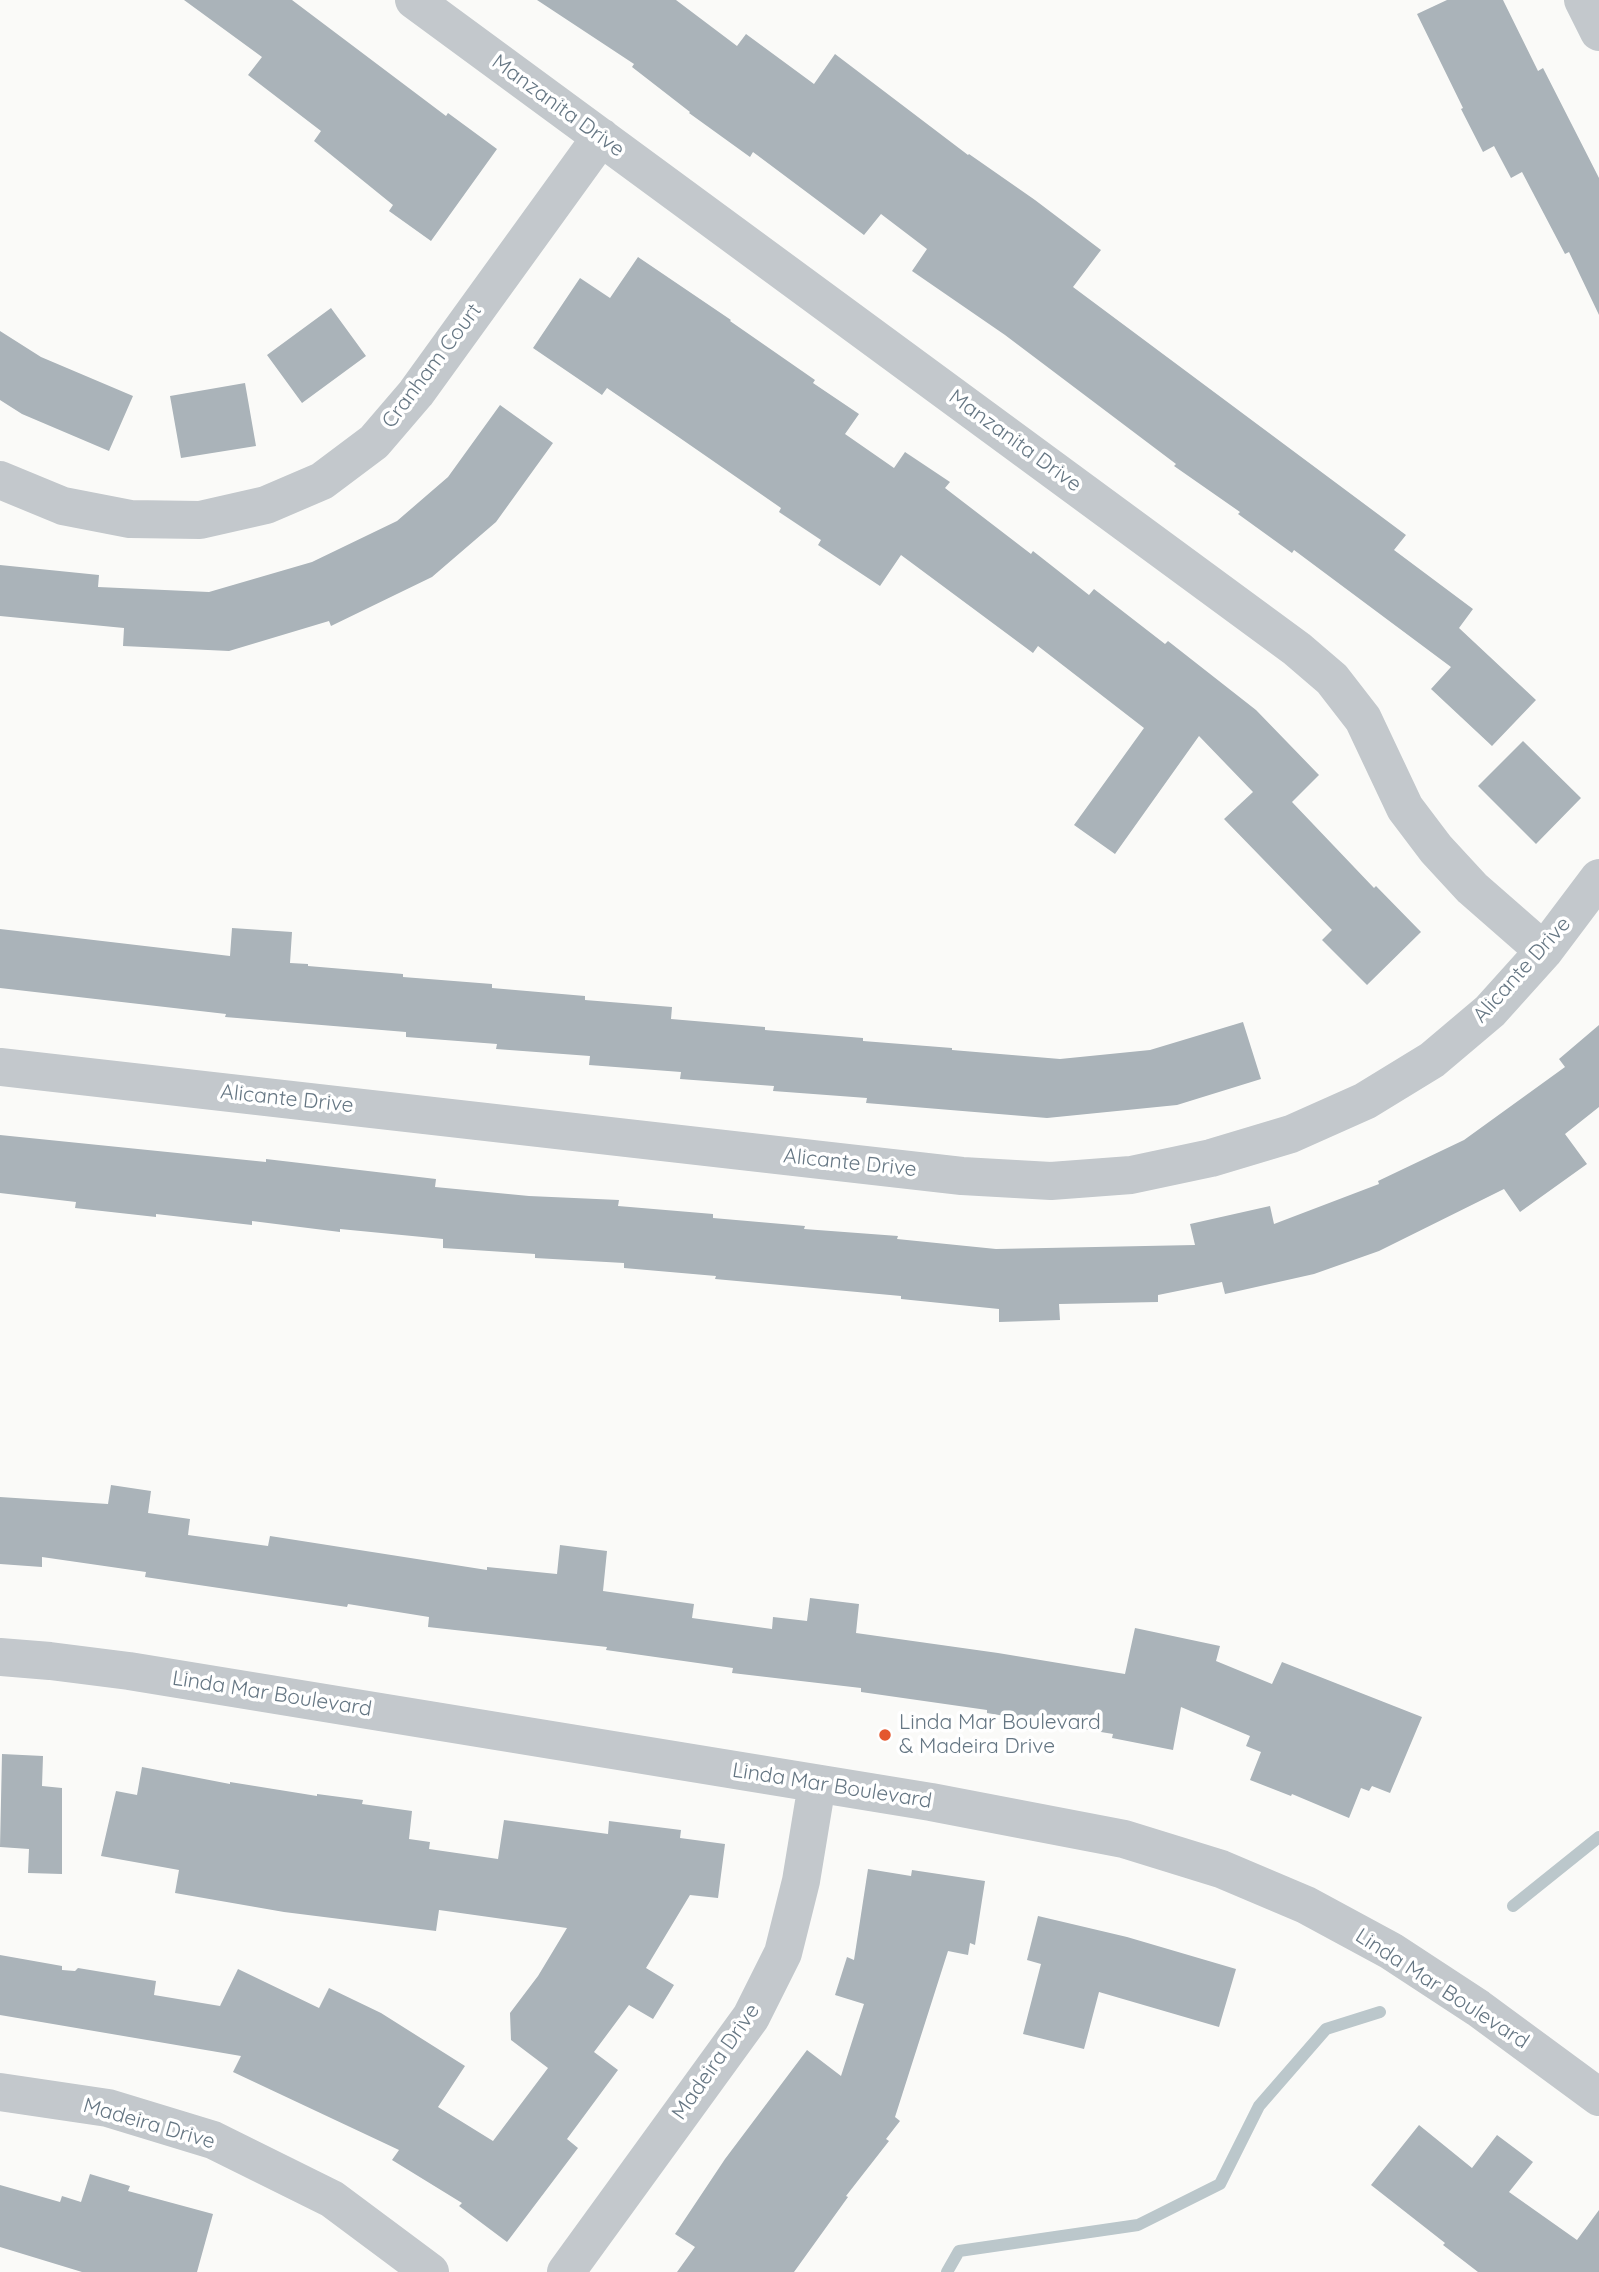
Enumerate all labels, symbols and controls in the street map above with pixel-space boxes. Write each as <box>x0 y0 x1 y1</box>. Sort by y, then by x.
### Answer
street label: Manzanita Drive <box>487 49 629 163</box>
street label: Cranham Court <box>377 299 487 433</box>
street label: Manzanita Drive <box>944 384 1086 498</box>
street label: Alicante Drive <box>1468 912 1576 1028</box>
street label: Alicante Drive <box>219 1079 355 1119</box>
street label: Alicante Drive <box>782 1143 918 1183</box>
street label: Linda Mar Boulevard <box>170 1666 374 1722</box>
place label: Linda Mar Boulevard & Madeira Drive <box>899 1710 1101 1760</box>
marker: Linda Mar Boulevard & Madeira Drive <box>877 1727 893 1743</box>
street label: Linda Mar Boulevard <box>730 1758 934 1814</box>
street label: Linda Mar Boulevard <box>1351 1924 1533 2054</box>
street label: Madeira Drive <box>667 1999 765 2125</box>
street label: Madeira Drive <box>80 2093 218 2155</box>

